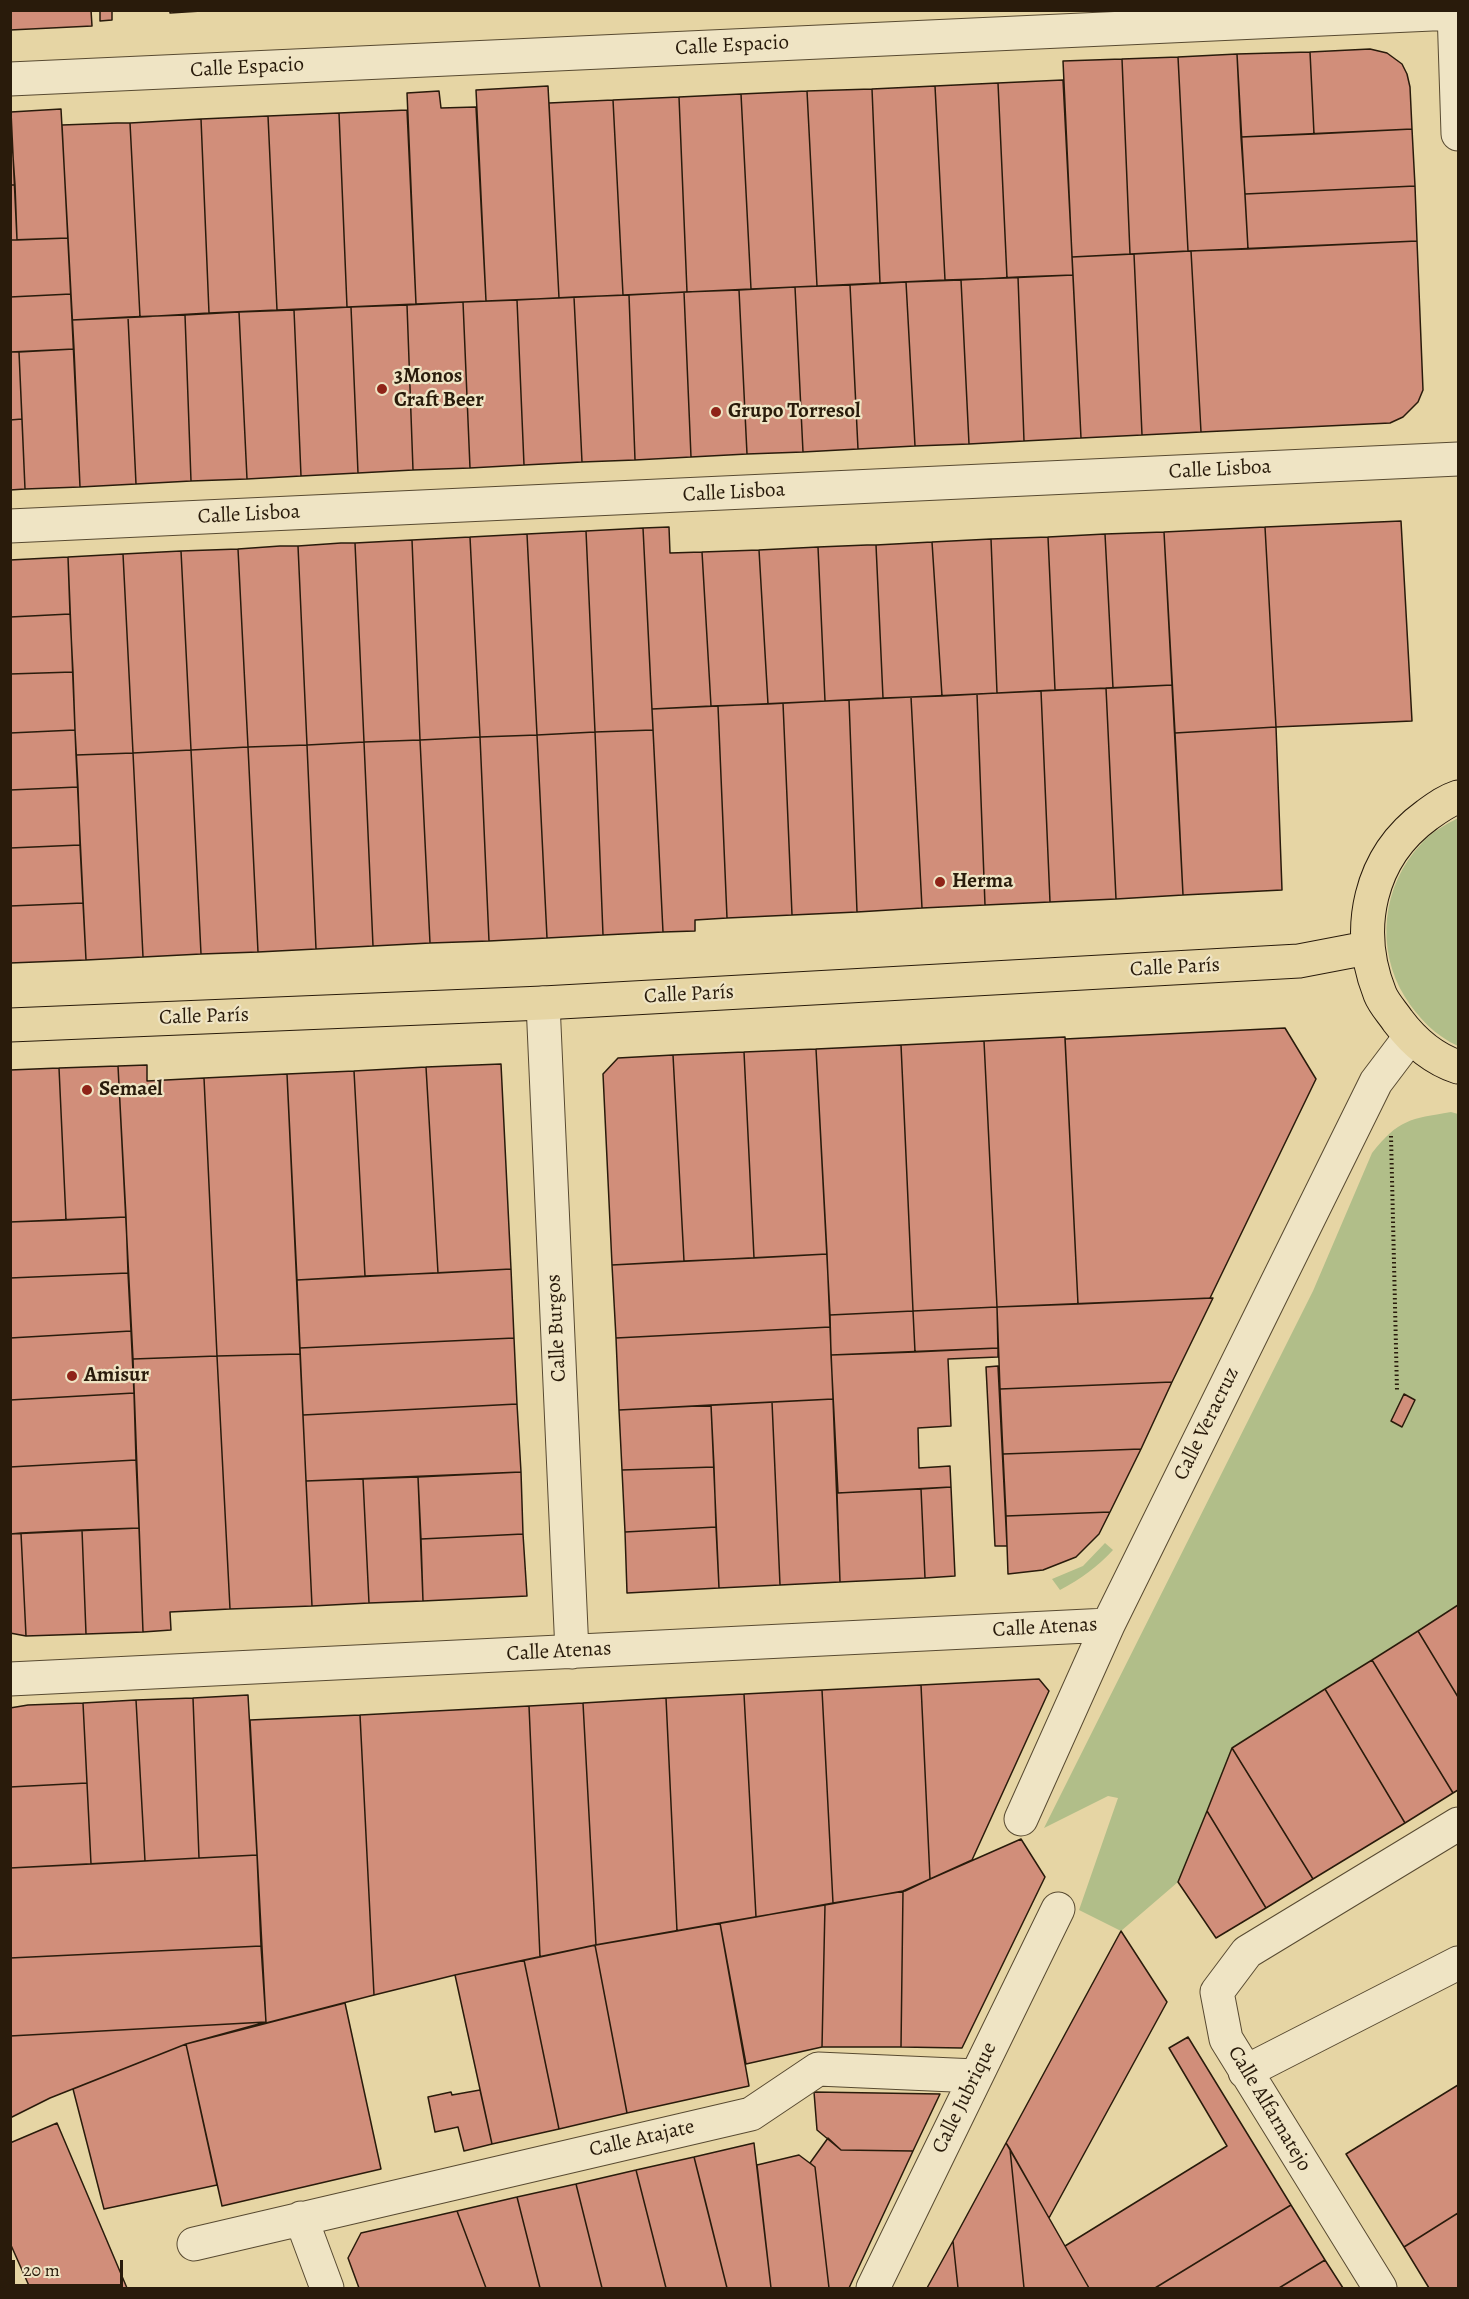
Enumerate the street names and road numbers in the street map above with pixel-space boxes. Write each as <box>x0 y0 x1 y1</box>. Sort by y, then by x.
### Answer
street label: Calle Espacio <box>675 30 789 62</box>
street label: Calle Espacio <box>190 52 304 84</box>
street label: Calle Lisboa <box>1168 455 1272 485</box>
street label: Calle Lisboa <box>682 478 786 508</box>
street label: Calle Lisboa <box>197 500 301 530</box>
street label: Calle París <box>1129 953 1221 983</box>
street label: Calle París <box>643 980 735 1010</box>
street label: Calle París <box>159 1003 249 1031</box>
street label: Calle Burgos <box>542 1273 572 1383</box>
street label: Calle Veracruz <box>1169 1363 1245 1485</box>
street label: Calle Atenas <box>992 1613 1098 1643</box>
street label: Calle Atenas <box>506 1637 612 1667</box>
street label: Calle Jubrique <box>927 2038 1003 2158</box>
street label: Calle Alfarnatejo <box>1222 2042 1316 2176</box>
street label: Calle Atajate <box>587 2115 697 2163</box>

